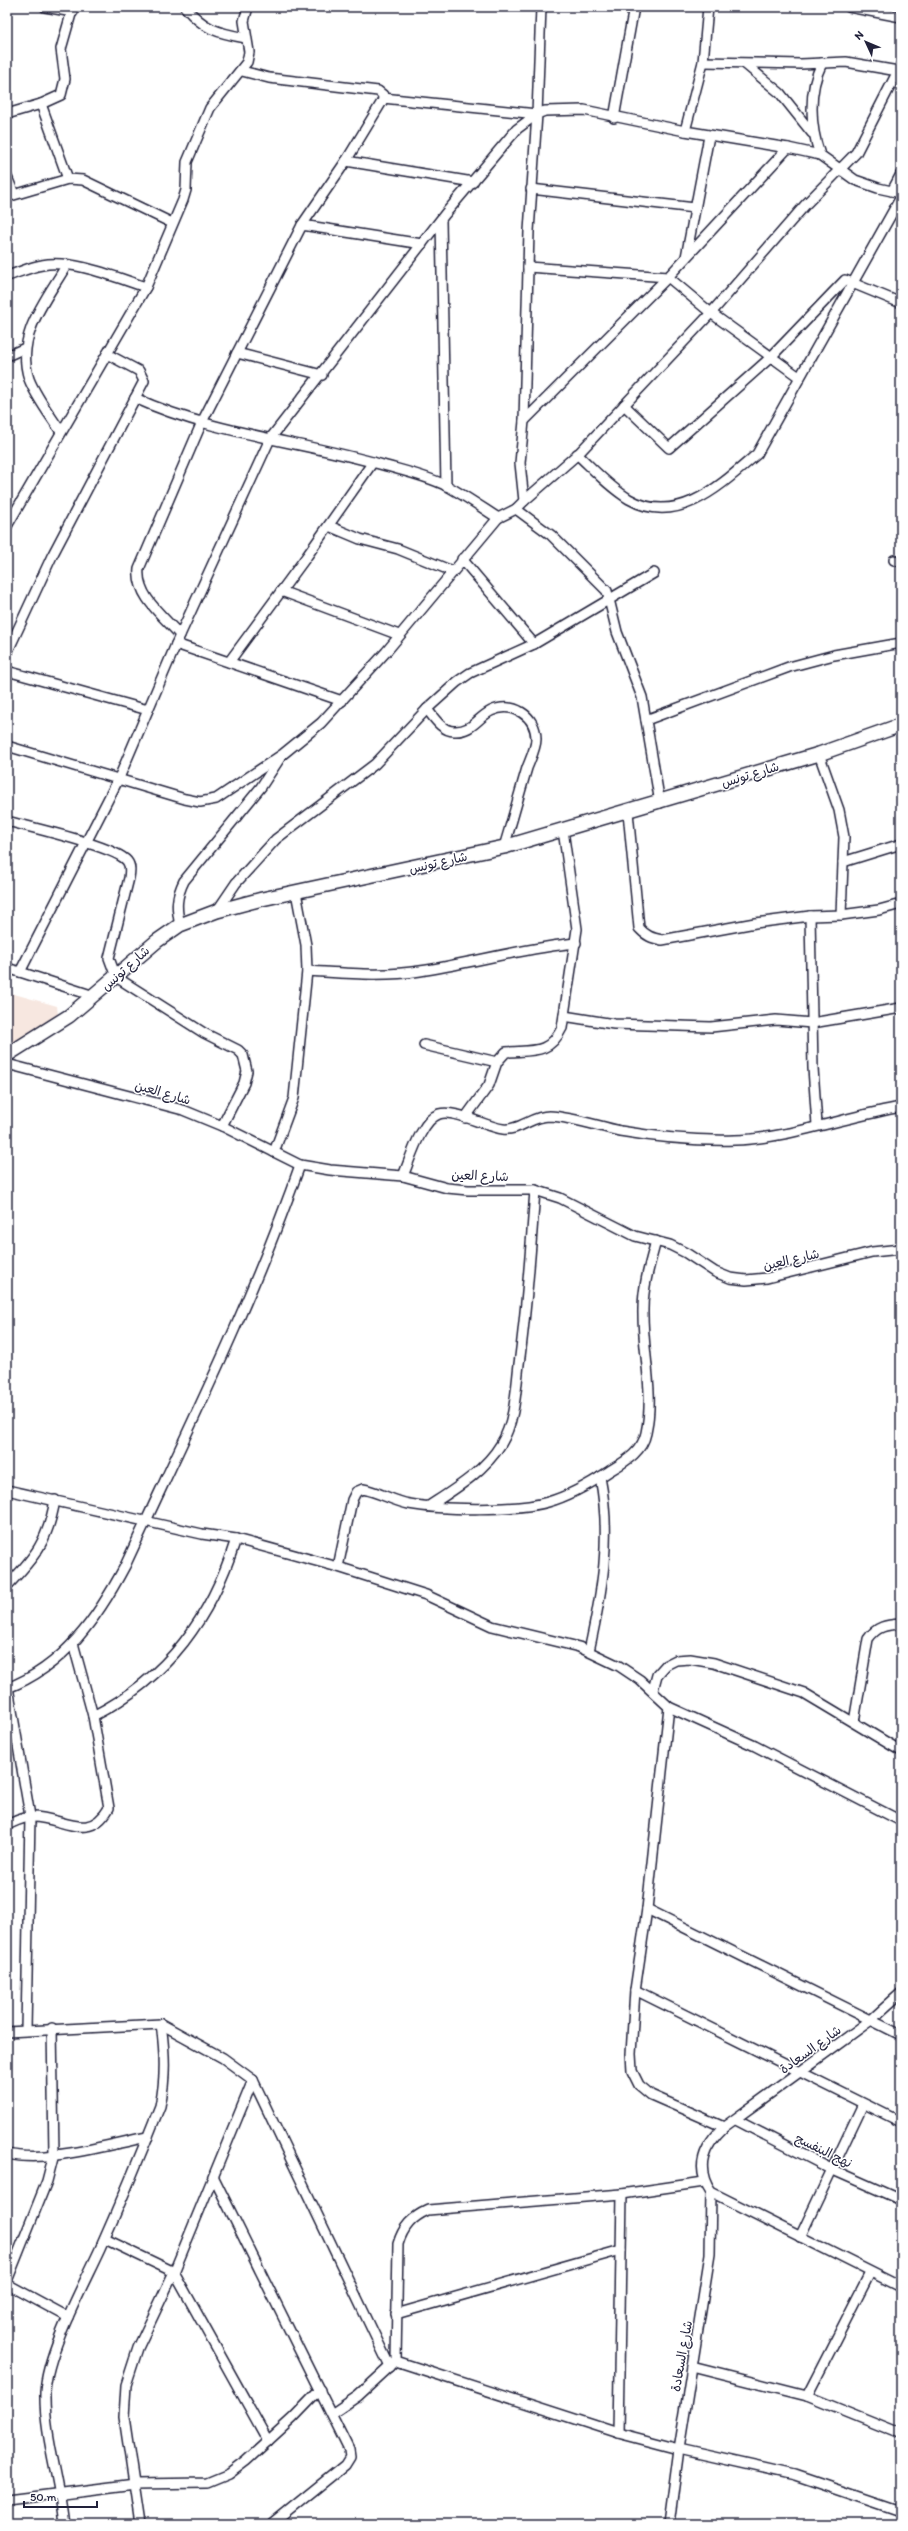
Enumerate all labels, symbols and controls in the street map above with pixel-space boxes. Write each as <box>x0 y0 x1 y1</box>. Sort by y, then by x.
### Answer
north arrow <box>846 22 886 62</box>
text: N <box>852 28 866 43</box>
street label: شارع تونس <box>720 759 781 792</box>
street label: شارع تونس <box>407 848 469 878</box>
street label: شارع تونس <box>98 943 154 995</box>
street label: شارع العين <box>133 1077 192 1110</box>
street label: شارع العين <box>451 1167 509 1186</box>
street label: شارع العين <box>761 1246 821 1275</box>
street label: شارع السعادة <box>777 2022 845 2078</box>
street label: نهج البنفسج <box>792 2130 855 2172</box>
street label: شارع السعادة <box>668 2319 697 2393</box>
scale bar <box>24 2483 97 2509</box>
text: 50 m <box>30 2490 56 2504</box>

